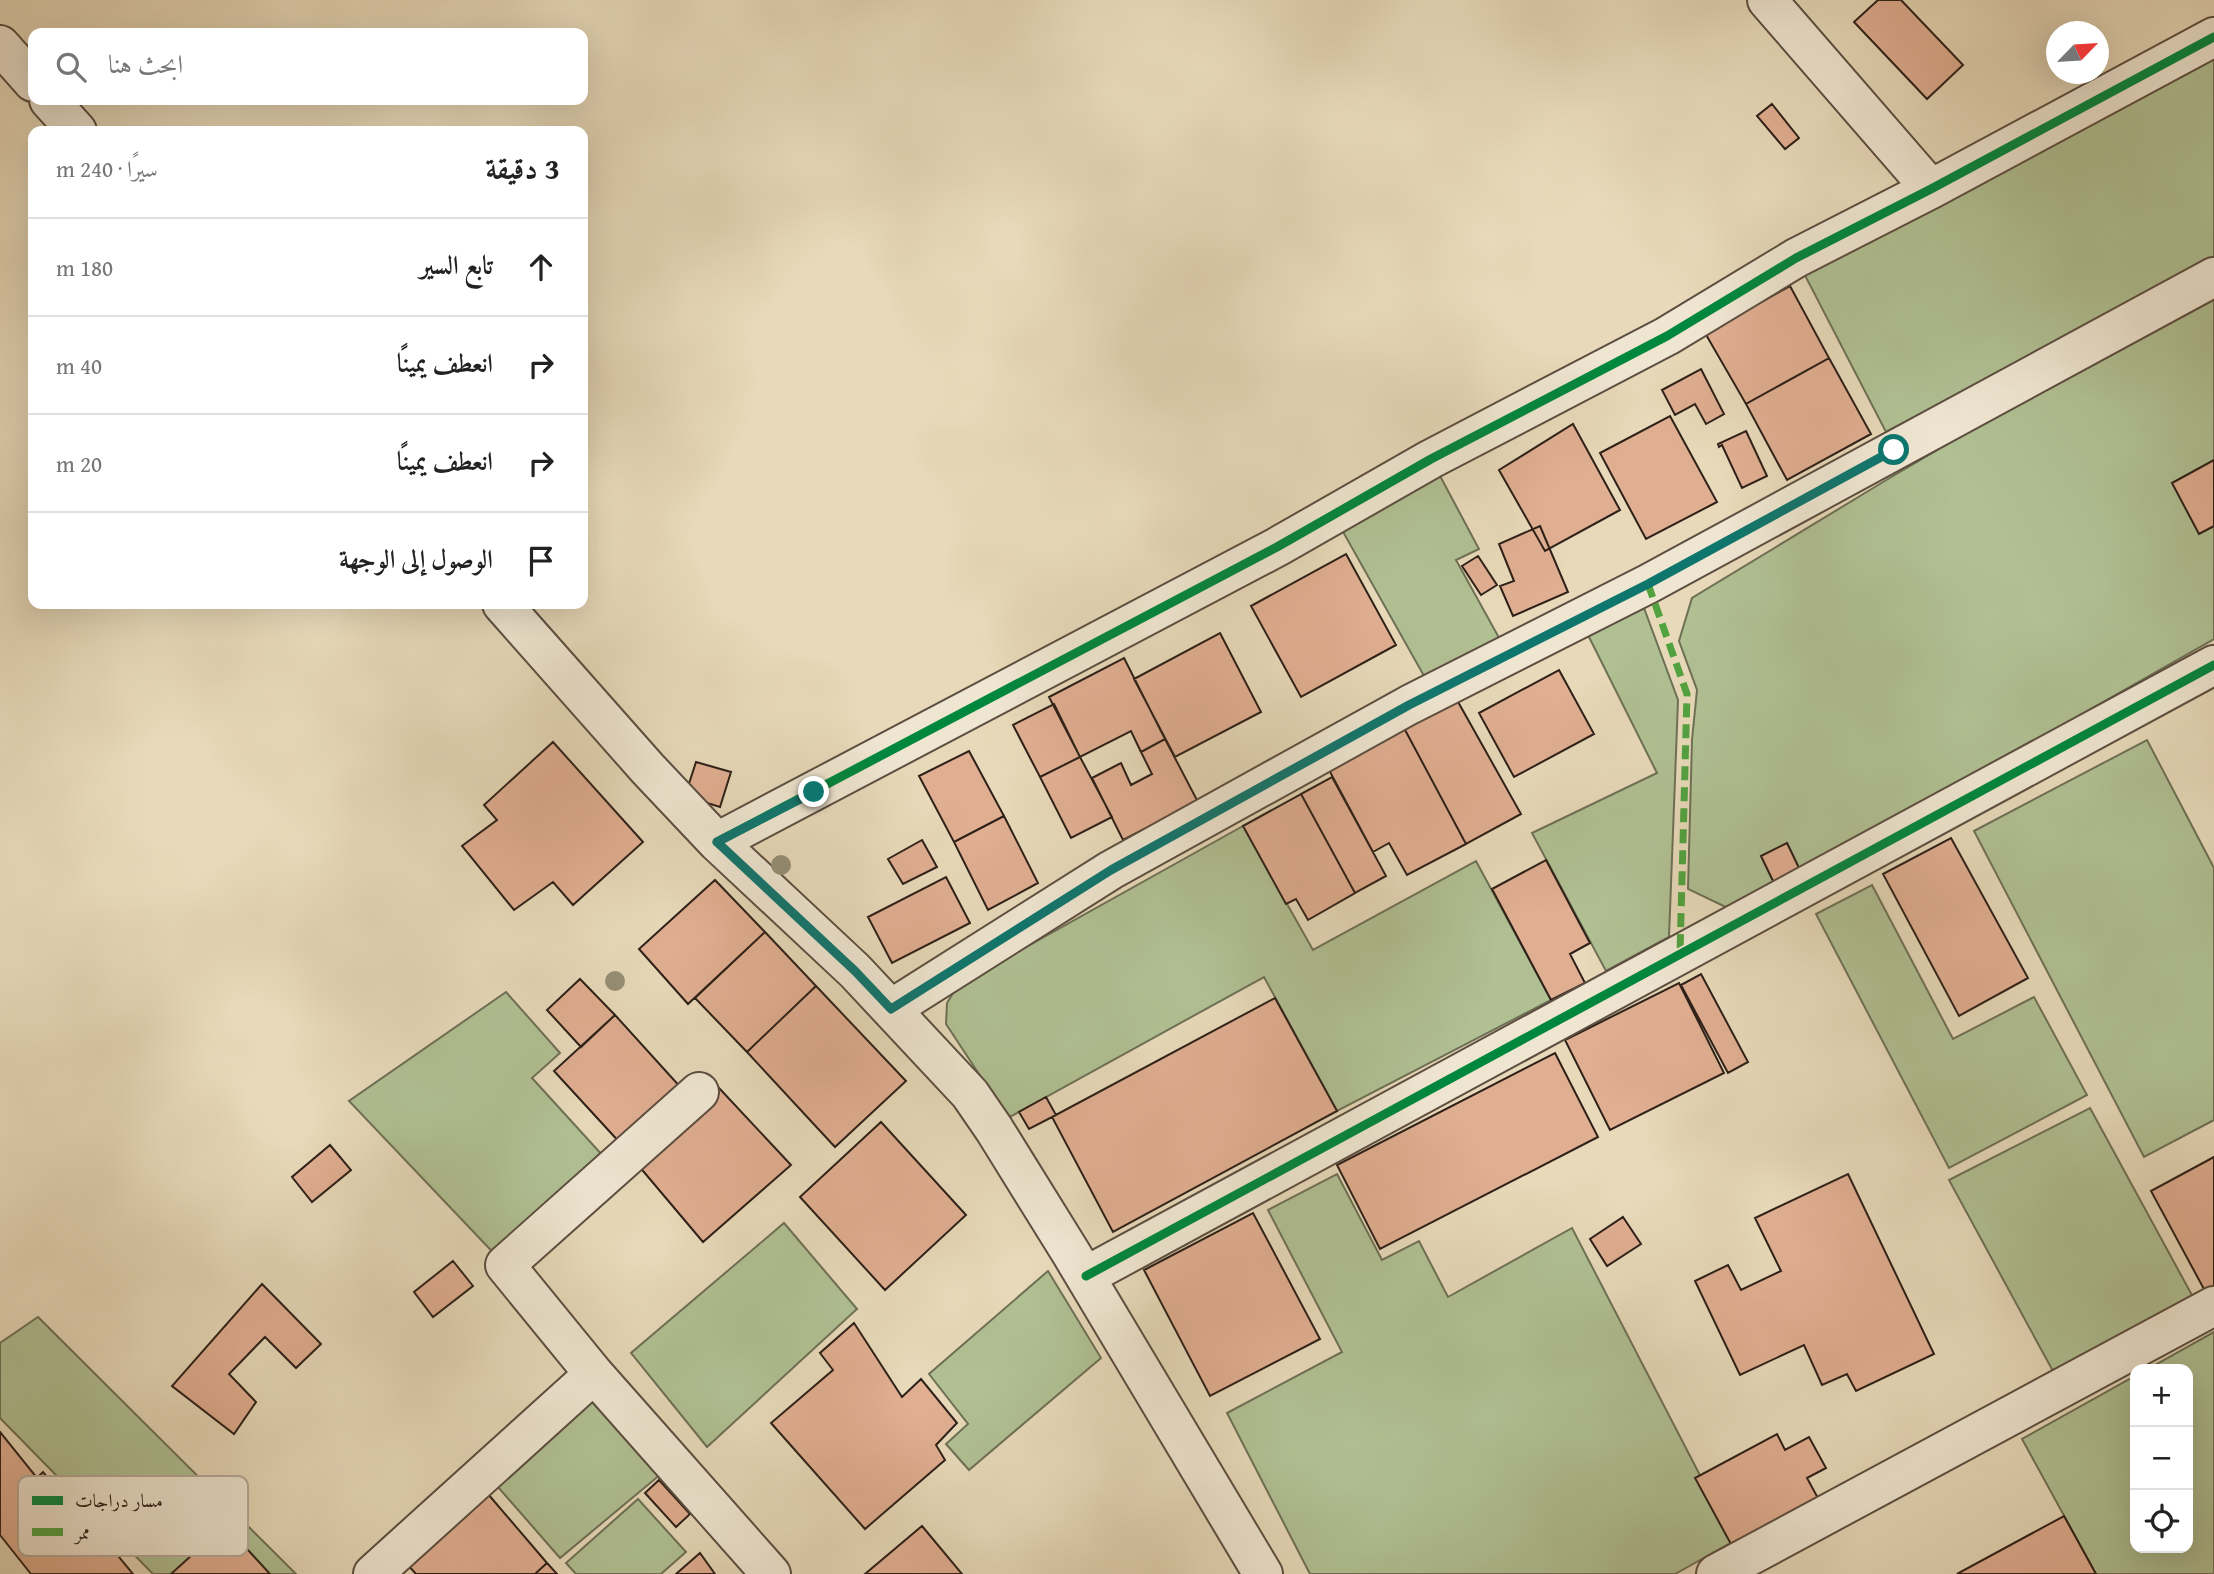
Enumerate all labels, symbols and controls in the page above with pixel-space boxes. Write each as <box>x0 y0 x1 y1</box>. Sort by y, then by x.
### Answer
north arrow <box>2046 21 2109 84</box>
search box <box>28 28 588 105</box>
text: ابحث هنا <box>108 44 183 83</box>
icon: search <box>52 48 90 86</box>
text: 3 دقيقة <box>485 146 560 190</box>
text: سيرًا · 240 m <box>56 152 158 185</box>
text: تابع السير <box>419 245 493 284</box>
icon: ahead <box>522 248 560 286</box>
text: 180 m <box>56 251 113 284</box>
text: انعطف يمينًا <box>397 343 493 382</box>
icon: right <box>522 346 560 384</box>
text: 40 m <box>56 349 102 382</box>
route start <box>1878 434 1909 465</box>
text: انعطف يمينًا <box>397 441 493 480</box>
icon: right <box>522 444 560 482</box>
text: 20 m <box>56 447 102 480</box>
text: الوصول إلى الوجهة <box>339 539 493 578</box>
icon: arrive <box>522 542 560 580</box>
route end <box>798 776 829 807</box>
map controls <box>2130 1364 2193 1553</box>
button: + <box>2130 1364 2193 1427</box>
button: − <box>2130 1427 2193 1490</box>
legend <box>18 1476 248 1556</box>
text: مسار دراجات <box>75 1486 163 1514</box>
button: locate <box>2130 1490 2193 1553</box>
text: ممر <box>73 1518 90 1546</box>

